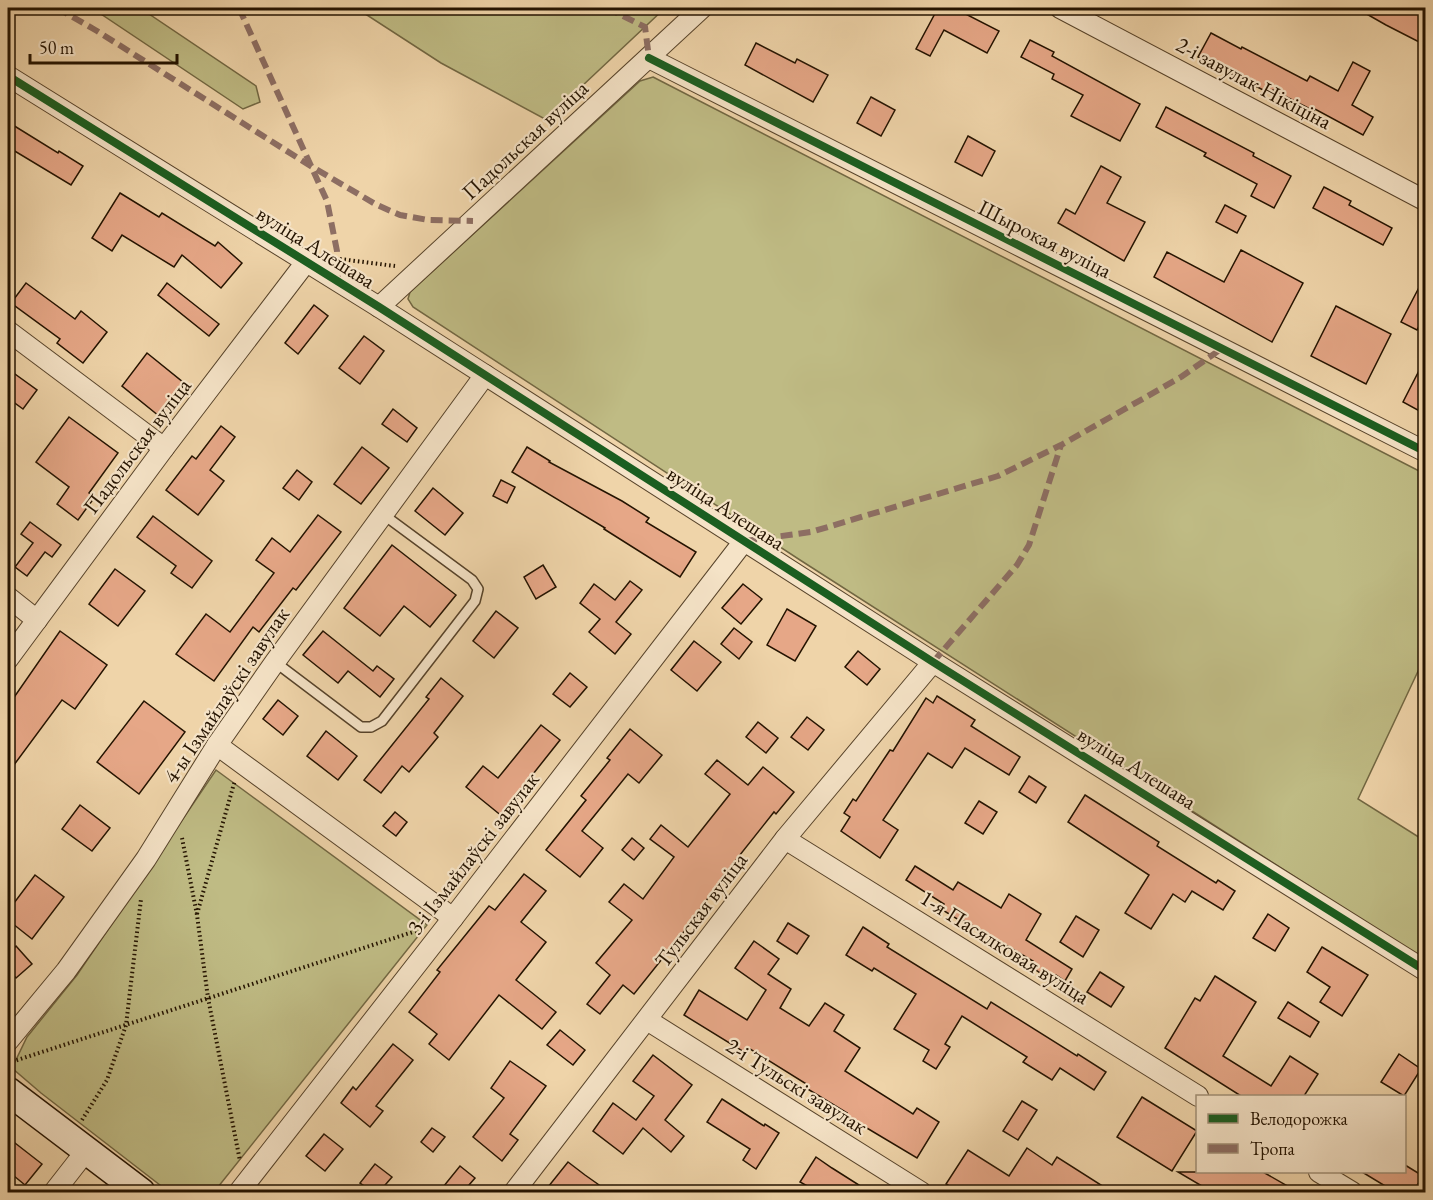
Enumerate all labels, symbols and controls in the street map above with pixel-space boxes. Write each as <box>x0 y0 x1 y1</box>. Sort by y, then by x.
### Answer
scale bar <box>30 27 177 65</box>
street label: 2-і завулак Нікіціна <box>1171 30 1337 136</box>
text: 50 m <box>39 36 74 59</box>
street label: Падольская вуліца <box>456 74 595 206</box>
street label: Шырокая вуліца <box>973 193 1117 285</box>
street label: вуліца Алешава <box>251 199 381 295</box>
street label: Падольская вуліца <box>76 372 198 520</box>
street label: вуліца Алешава <box>661 459 791 557</box>
street label: 4-ы Ізмайлаўскі завулак <box>156 601 296 789</box>
street label: вуліца Алешава <box>1072 720 1202 816</box>
street label: 3-і Ізмайлаўскі завулак <box>400 765 546 940</box>
street label: Тульская вуліца <box>648 846 754 973</box>
street label: 1-я Пасялковая вуліца <box>915 883 1095 1011</box>
street label: 2-і Тульскі завулак <box>721 1031 874 1141</box>
legend <box>1196 1095 1406 1173</box>
text: Велодорожка <box>1250 1107 1349 1130</box>
text: Тропа <box>1250 1137 1296 1160</box>

